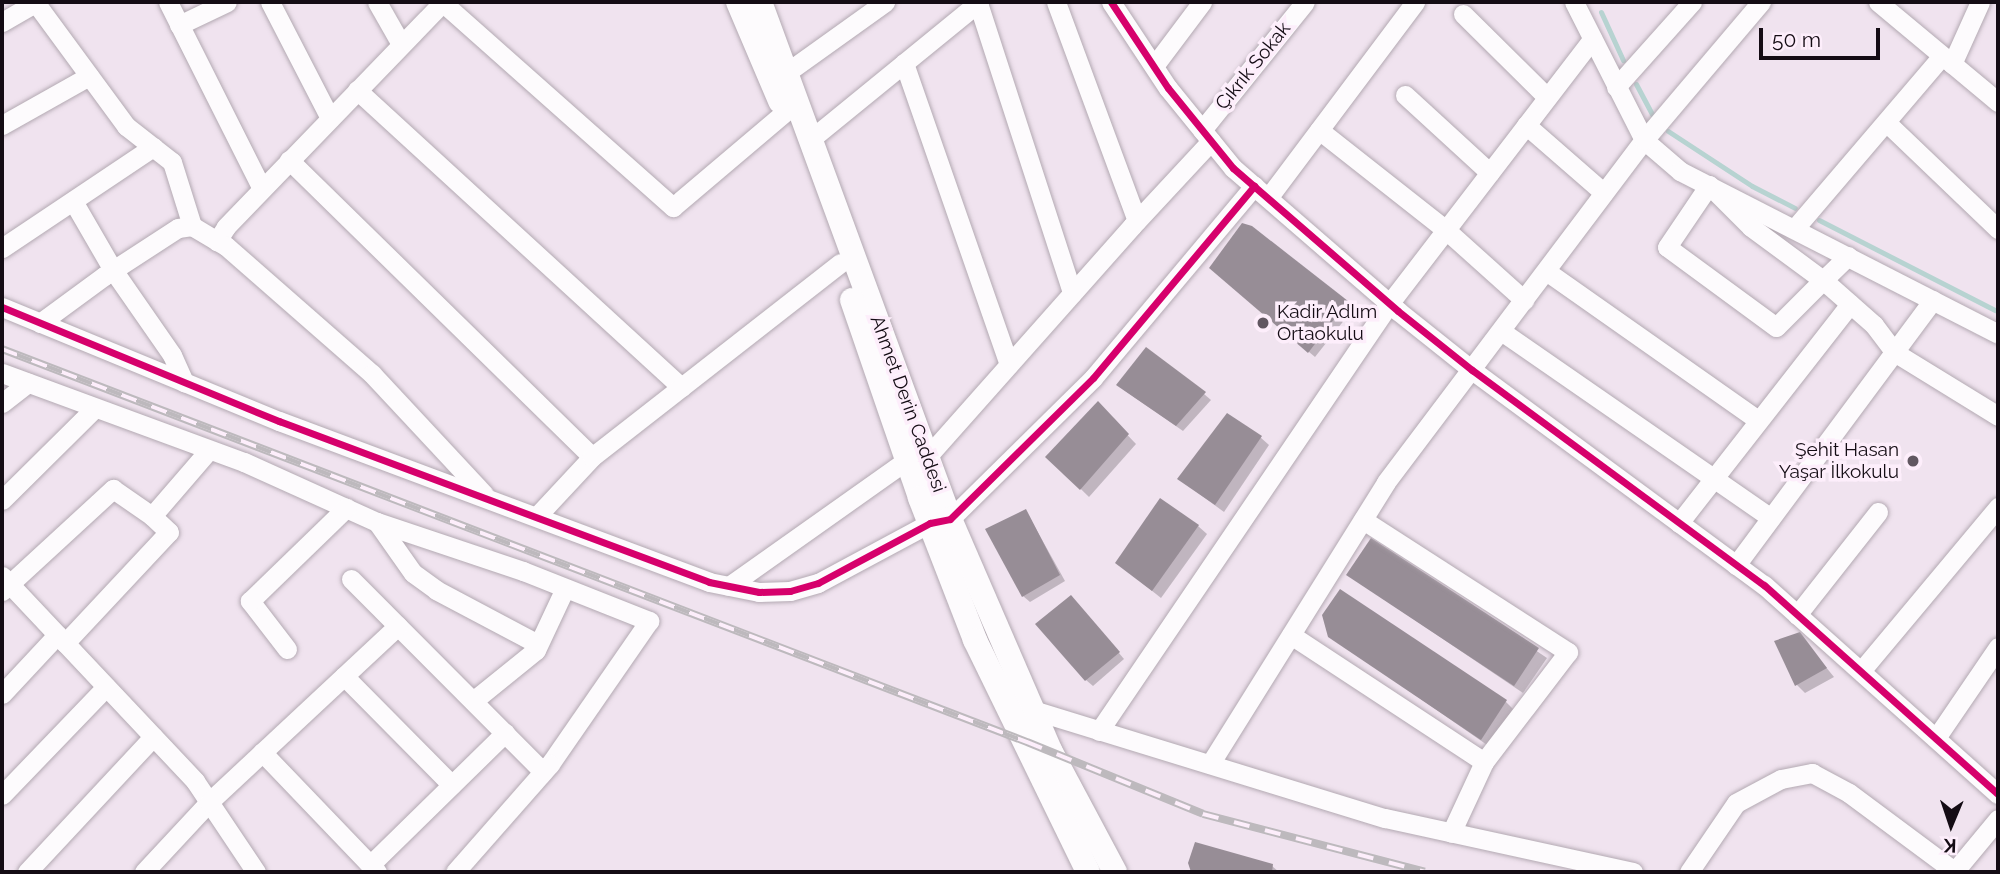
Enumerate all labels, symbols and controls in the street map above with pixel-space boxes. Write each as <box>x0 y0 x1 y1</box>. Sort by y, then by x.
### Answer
scale bar <box>1762 14 1883 58</box>
street label: Çıkrık Sokak <box>1211 18 1295 114</box>
text: 50 m <box>1772 27 1821 52</box>
place label: Kadir Adlım Ortaokulu <box>1277 301 1378 345</box>
street label: Ahmet Derin Caddesi <box>865 312 951 496</box>
marker: Kadir Adlım Ortaokulu <box>1255 315 1271 331</box>
place label: Şehit Hasan Yaşar İlkokulu <box>1778 439 1899 483</box>
marker: Şehit Hasan Yaşar İlkokulu <box>1905 453 1921 469</box>
north arrow <box>1916 790 1986 860</box>
text: K <box>1944 835 1957 857</box>

